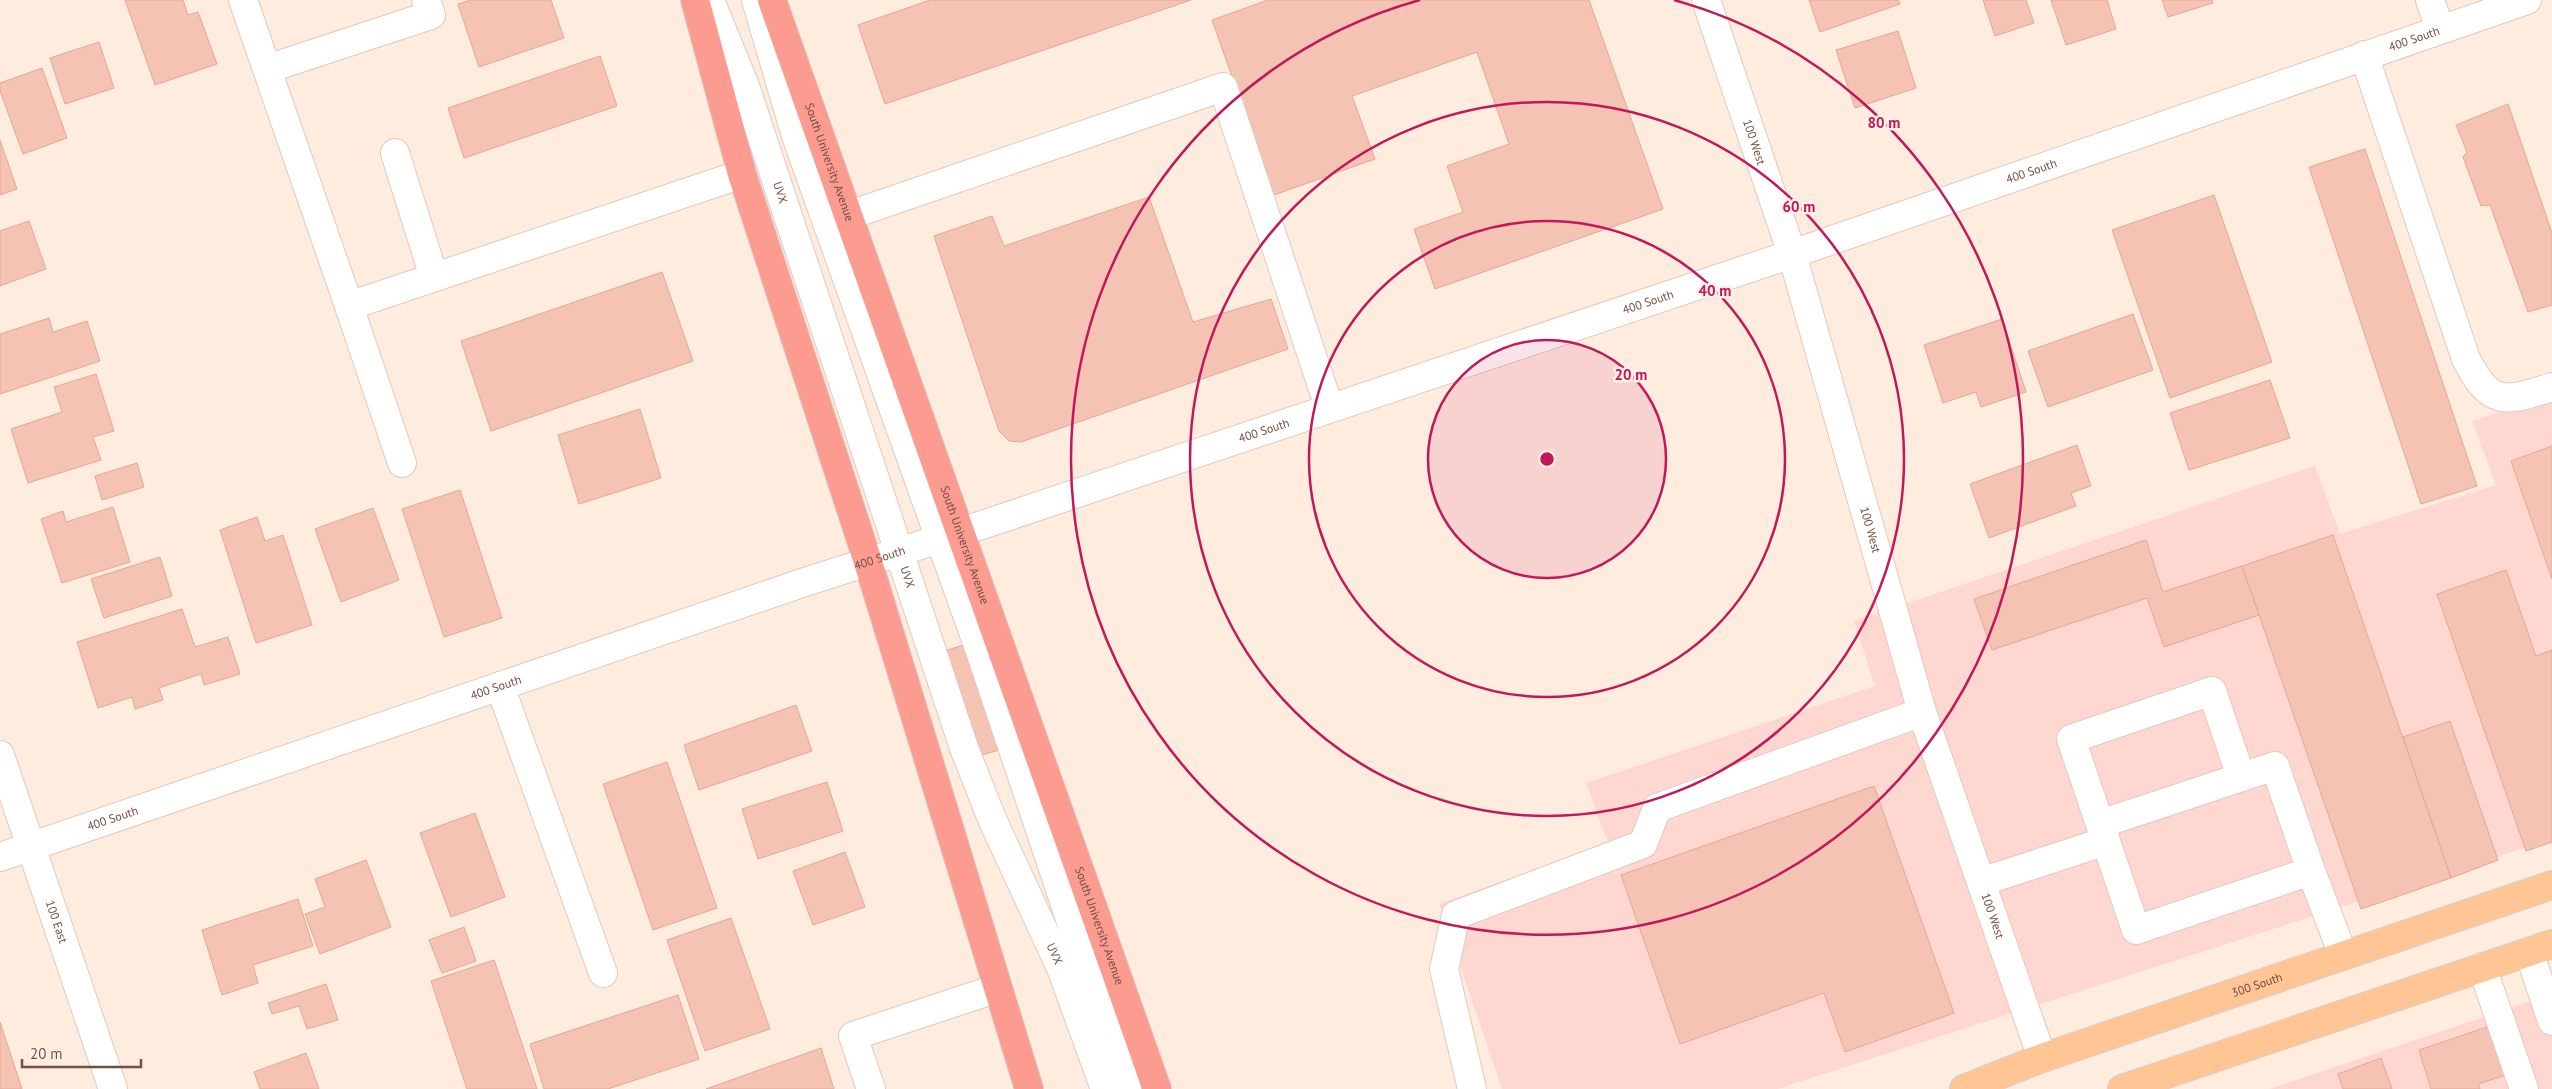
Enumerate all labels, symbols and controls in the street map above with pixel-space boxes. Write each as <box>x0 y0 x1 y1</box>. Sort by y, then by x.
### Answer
street label: 400 South <box>2387 23 2441 54</box>
street label: South University Avenue <box>802 101 858 223</box>
text: 80 m <box>1868 113 1900 132</box>
street label: 100 West <box>1740 117 1769 167</box>
street label: 400 South <box>2004 155 2059 187</box>
street label: UVX <box>770 179 791 206</box>
text: 60 m <box>1783 197 1815 216</box>
text: 40 m <box>1699 281 1731 300</box>
street label: 400 South <box>1621 286 1675 317</box>
text: 20 m <box>1615 365 1647 384</box>
street label: 400 South <box>1236 415 1291 446</box>
centre of rings <box>1538 450 1556 468</box>
street label: South University Avenue <box>937 484 993 606</box>
street label: 100 West <box>1857 505 1884 555</box>
street label: 400 South <box>852 542 907 573</box>
street label: UVX <box>897 564 919 590</box>
street label: 400 South <box>468 672 523 703</box>
street label: 400 South <box>85 802 140 834</box>
street label: South University Avenue <box>1072 864 1128 987</box>
street label: 100 West <box>1978 891 2008 940</box>
street label: 100 East <box>43 898 71 945</box>
street label: UVX <box>1043 940 1067 967</box>
street label: 300 South <box>2229 969 2284 1000</box>
scale bar <box>22 1036 141 1068</box>
text: 20 m <box>30 1044 63 1063</box>

